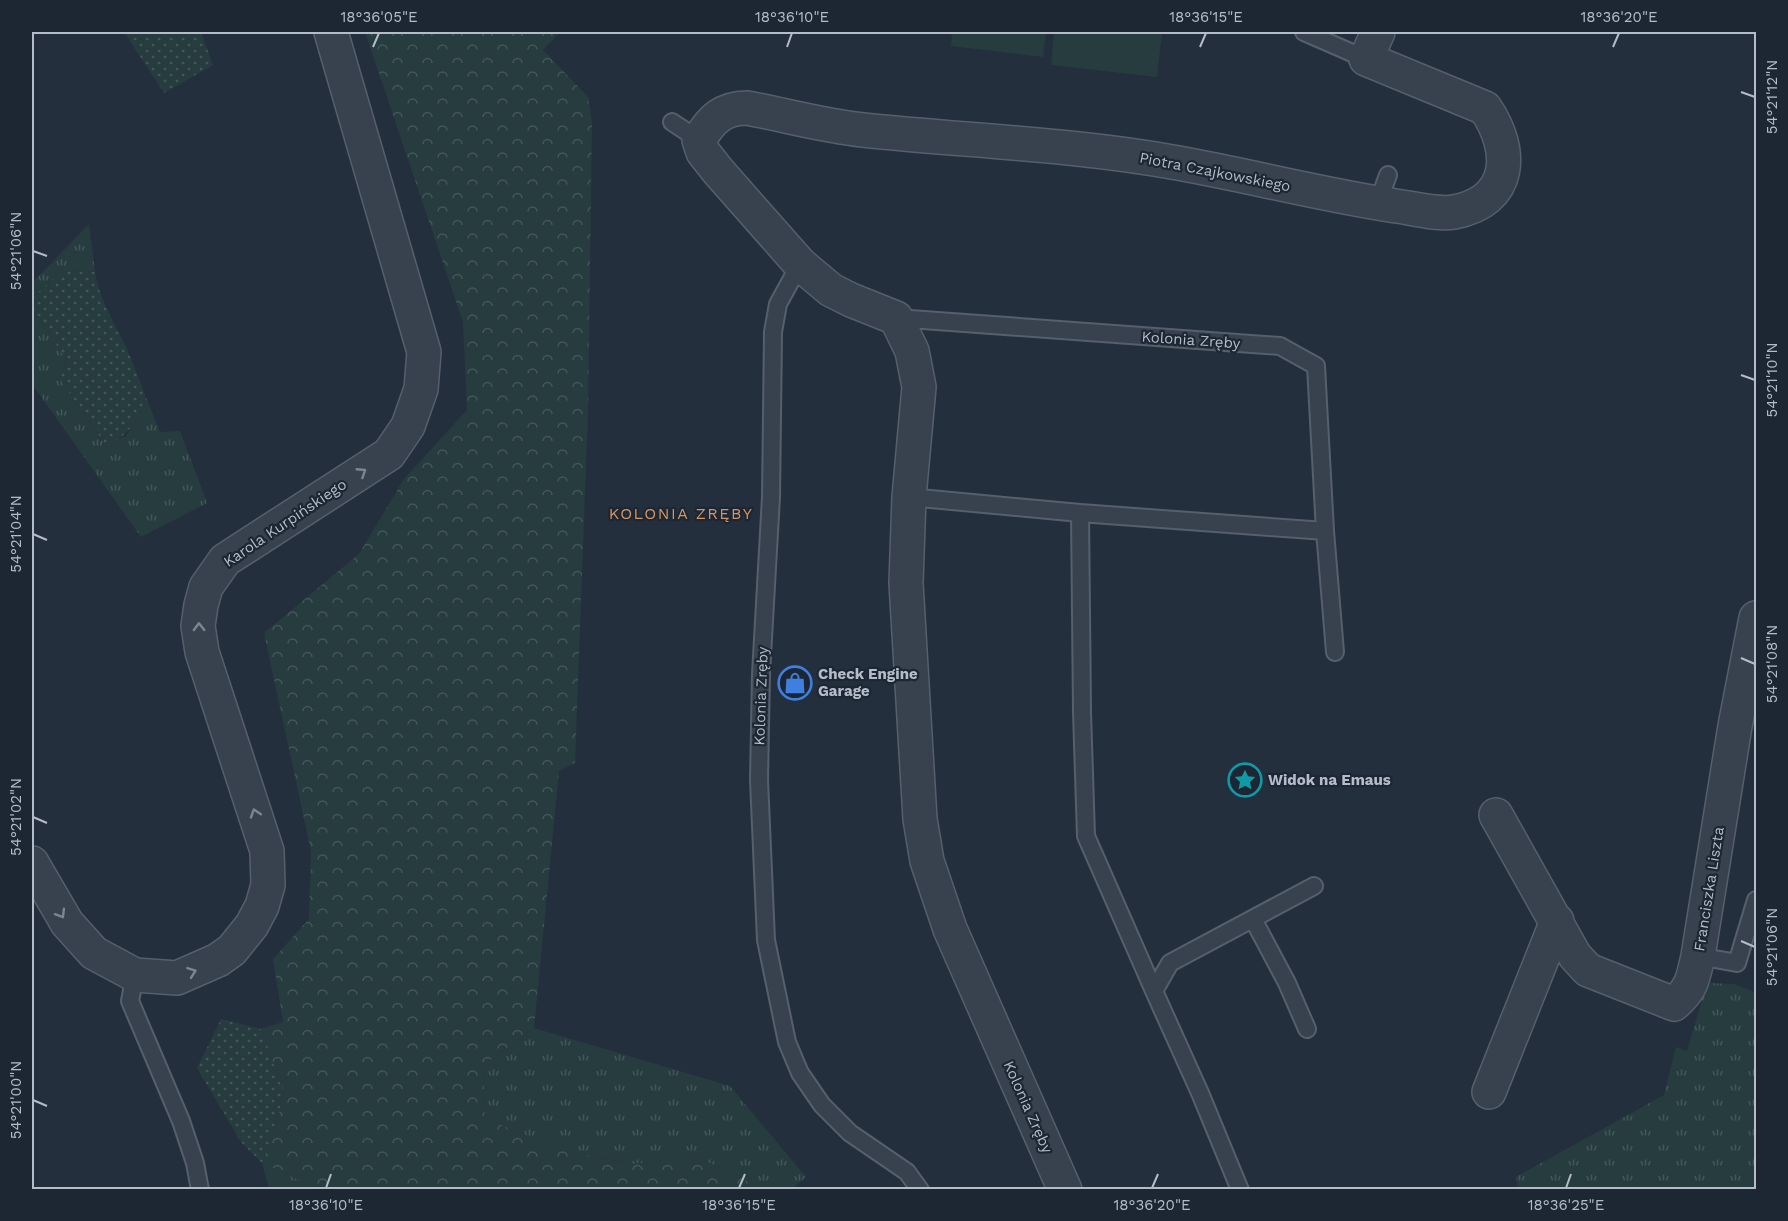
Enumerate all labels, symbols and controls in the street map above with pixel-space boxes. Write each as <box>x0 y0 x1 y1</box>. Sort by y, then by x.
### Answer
text: 18°36'05"E <box>340 8 418 26</box>
text: 18°36'10"E <box>755 8 829 26</box>
text: 18°36'15"E <box>1169 8 1243 26</box>
text: 18°36'20"E <box>1580 8 1658 26</box>
text: 54°21'12"N <box>1763 60 1781 134</box>
street label: Piotra Czajkowskiego <box>1138 149 1292 195</box>
text: 54°21'06"N <box>7 212 25 290</box>
street label: Kolonia Zręby <box>1141 328 1241 352</box>
text: 54°21'10"N <box>1763 342 1781 418</box>
one-way arrow <box>356 467 366 479</box>
street label: Karola Kurpińskiego <box>220 475 350 571</box>
text: 54°21'04"N <box>7 495 25 573</box>
district label: KOLONIA ZRĘBY <box>609 504 753 523</box>
one-way arrow <box>193 622 206 631</box>
text: 54°21'08"N <box>1763 625 1781 703</box>
street label: Kolonia Zręby <box>750 646 772 746</box>
shop icon: Check Engine Garage <box>777 665 813 701</box>
place label: Check Engine Garage <box>818 665 918 700</box>
place icon: Widok na Emaus <box>1227 762 1263 798</box>
place label: Widok na Emaus <box>1268 771 1391 789</box>
text: 54°21'02"N <box>7 778 25 856</box>
one-way arrow <box>249 808 262 819</box>
street label: Franciszka Liszta <box>1690 825 1728 953</box>
one-way arrow <box>54 908 66 918</box>
text: 54°21'06"N <box>1763 908 1781 986</box>
one-way arrow <box>186 967 197 979</box>
street label: Kolonia Zręby <box>1000 1058 1056 1156</box>
text: 54°21'00"N <box>7 1061 25 1139</box>
text: 18°36'10"E <box>289 1196 363 1214</box>
text: 18°36'15"E <box>702 1196 776 1214</box>
text: 18°36'20"E <box>1113 1196 1191 1214</box>
text: 18°36'25"E <box>1528 1196 1604 1214</box>

